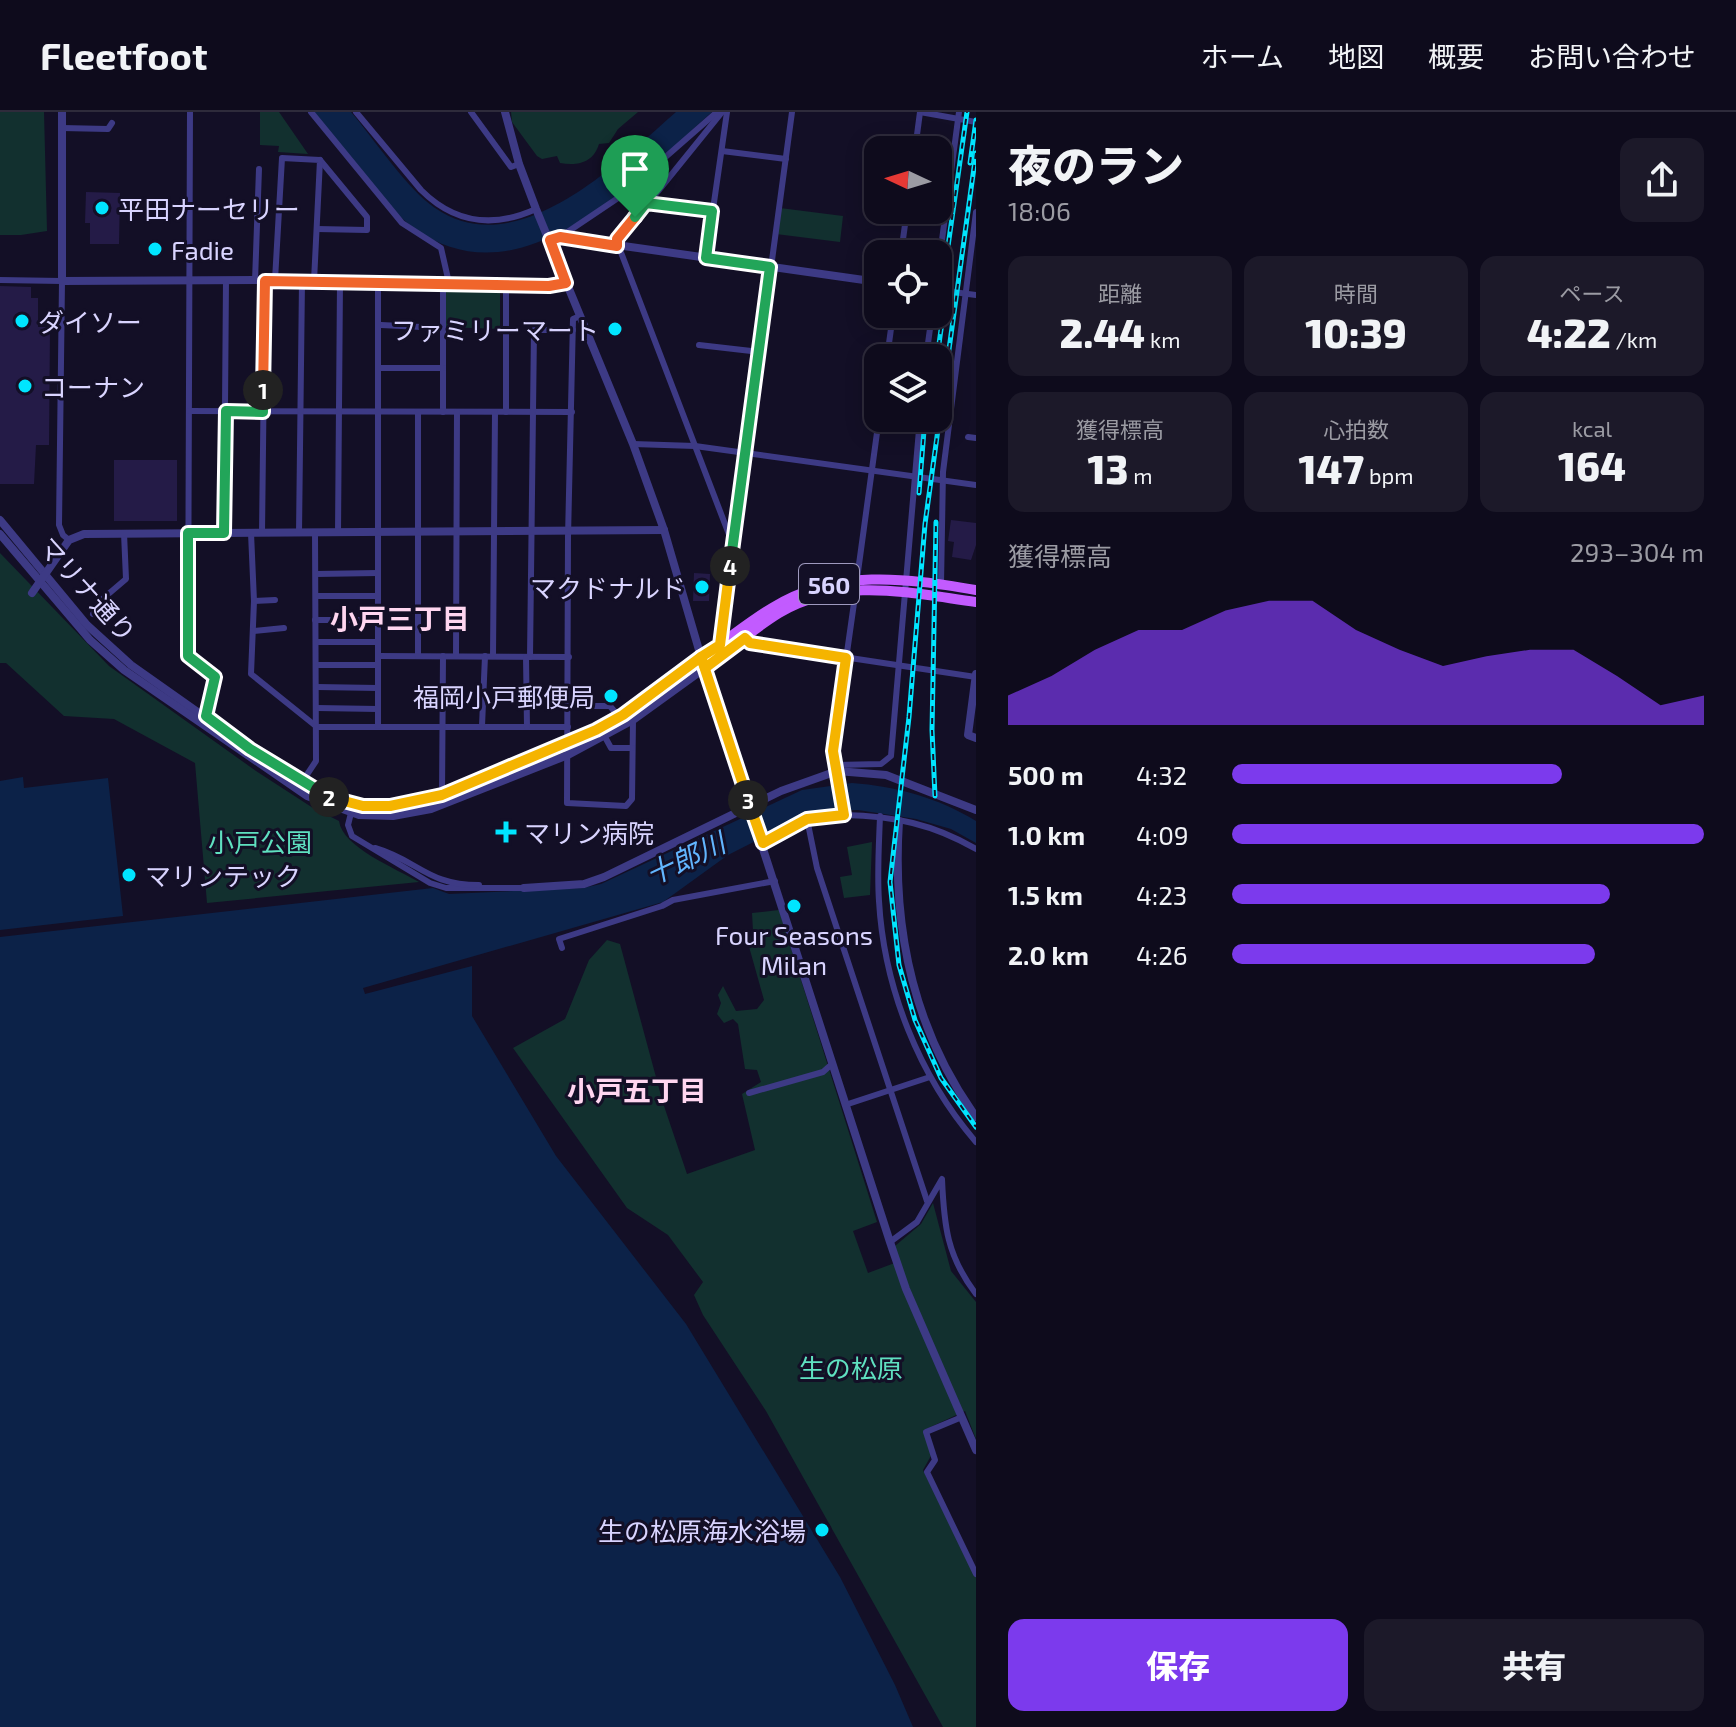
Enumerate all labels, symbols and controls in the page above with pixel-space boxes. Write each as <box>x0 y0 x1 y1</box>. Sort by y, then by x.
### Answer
text: Fleetfoot <box>40 32 208 78</box>
text: ホーム <box>1201 39 1284 73</box>
text: 地図 <box>1328 39 1384 73</box>
text: 概要 <box>1428 39 1484 73</box>
text: お問い合わせ <box>1528 39 1696 73</box>
pin <box>601 135 669 217</box>
north arrow <box>864 136 952 224</box>
map controls <box>864 136 952 432</box>
text: 夜のラン <box>1008 138 1184 191</box>
button: share <box>1620 138 1704 222</box>
icon: arrive <box>613 147 657 191</box>
place label: 平田ナーセリー <box>118 193 300 224</box>
text: 18:06 <box>1008 195 1071 226</box>
marker: 平田ナーセリー <box>93 199 111 217</box>
place label: Fadie <box>171 234 234 265</box>
marker: Fadie <box>146 240 164 258</box>
button: locate <box>864 240 952 328</box>
text: 距離 <box>1098 280 1142 306</box>
text: 時間 <box>1334 280 1378 306</box>
text: ペース <box>1560 280 1624 306</box>
place label: ダイソー <box>38 306 142 337</box>
text: 2.44 <box>1060 308 1145 356</box>
text: 10:39 <box>1305 308 1407 356</box>
text: 4:22 <box>1527 308 1611 356</box>
marker: ダイソー <box>13 312 31 330</box>
place label: ファミリーマート <box>391 314 599 345</box>
marker: ファミリーマート <box>606 320 624 338</box>
text: km <box>1145 326 1180 352</box>
text: /km <box>1611 326 1657 352</box>
button: layers <box>864 344 952 432</box>
pin: 1 <box>243 370 283 410</box>
place label: コーナン <box>41 371 145 402</box>
marker: コーナン <box>16 377 34 395</box>
text: 1 <box>258 377 268 403</box>
text: kcal <box>1572 415 1612 441</box>
text: 獲得標高 <box>1076 416 1164 442</box>
text: 心拍数 <box>1323 416 1389 442</box>
text: 164 <box>1558 441 1626 489</box>
text: 13 <box>1087 444 1128 492</box>
text: 147 <box>1299 444 1364 492</box>
text: m <box>1128 462 1153 488</box>
text: bpm <box>1364 462 1413 488</box>
street label: マリナ通り <box>33 530 143 648</box>
text: 293–304 m <box>1570 536 1704 567</box>
text: 獲得標高 <box>1008 540 1112 571</box>
pin: 4 <box>710 546 750 586</box>
text: 4 <box>723 553 737 579</box>
road number: 560 <box>799 564 859 604</box>
place label: マクドナルド <box>530 572 686 603</box>
marker: マクドナルド <box>693 578 711 596</box>
district label: 小戸三丁目 <box>330 601 470 635</box>
place label: 福岡小戸郵便局 <box>413 681 595 712</box>
marker: 福岡小戸郵便局 <box>602 687 620 705</box>
text: 500 m <box>1008 759 1084 790</box>
text: 4:32 <box>1136 759 1187 790</box>
pin: 2 <box>309 777 349 817</box>
pin: 3 <box>728 780 768 820</box>
text: 2 <box>323 784 335 810</box>
text: 3 <box>742 787 754 813</box>
place label: マリン病院 <box>524 817 654 848</box>
text: 1.0 km <box>1008 819 1085 850</box>
text: 4:09 <box>1136 819 1189 850</box>
marker: マリン病院 <box>495 821 517 843</box>
water label: 十郎川 <box>640 824 733 891</box>
park label: 小戸公園 <box>208 826 312 857</box>
place label: マリンテック <box>145 860 301 891</box>
marker: マリンテック <box>120 866 138 884</box>
text: 1.5 km <box>1008 879 1083 910</box>
text: 4:23 <box>1136 879 1187 910</box>
marker: Four Seasons Milan <box>785 897 803 915</box>
place label: Four Seasons Milan <box>715 919 873 980</box>
text: 2.0 km <box>1008 939 1089 970</box>
text: 4:26 <box>1136 939 1188 970</box>
district label: 小戸五丁目 <box>567 1073 707 1107</box>
park label: 生の松原 <box>799 1352 903 1383</box>
place label: 生の松原海水浴場 <box>598 1515 806 1546</box>
marker: 生の松原海水浴場 <box>813 1521 831 1539</box>
button: 保存 <box>1008 1619 1348 1711</box>
button: 共有 <box>1364 1619 1704 1711</box>

